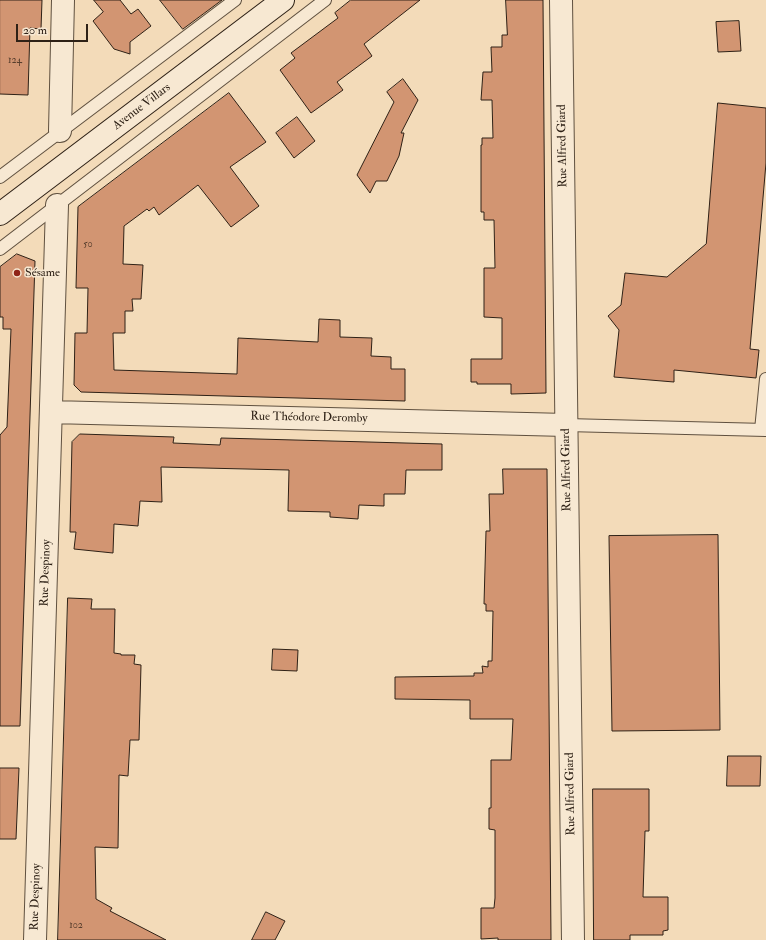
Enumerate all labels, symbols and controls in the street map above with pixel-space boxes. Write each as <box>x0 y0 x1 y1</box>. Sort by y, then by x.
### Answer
scale bar <box>18 16 90 42</box>
text: 20 m <box>23 23 47 38</box>
house number: 124 <box>8 55 22 67</box>
street label: Avenue Villars <box>110 81 174 133</box>
street label: Rue Alfred Giard <box>555 104 571 188</box>
house number: 50 <box>83 239 93 251</box>
place label: Sésame <box>25 266 60 280</box>
marker: Sésame <box>12 268 22 278</box>
street label: Rue Théodore Deromby <box>250 410 368 426</box>
street label: Rue Alfred Giard <box>559 428 575 512</box>
street label: Rue Despinoy <box>38 539 54 607</box>
street label: Rue Alfred Giard <box>563 752 579 836</box>
street label: Rue Despinoy <box>28 863 44 931</box>
house number: 102 <box>69 920 83 932</box>

